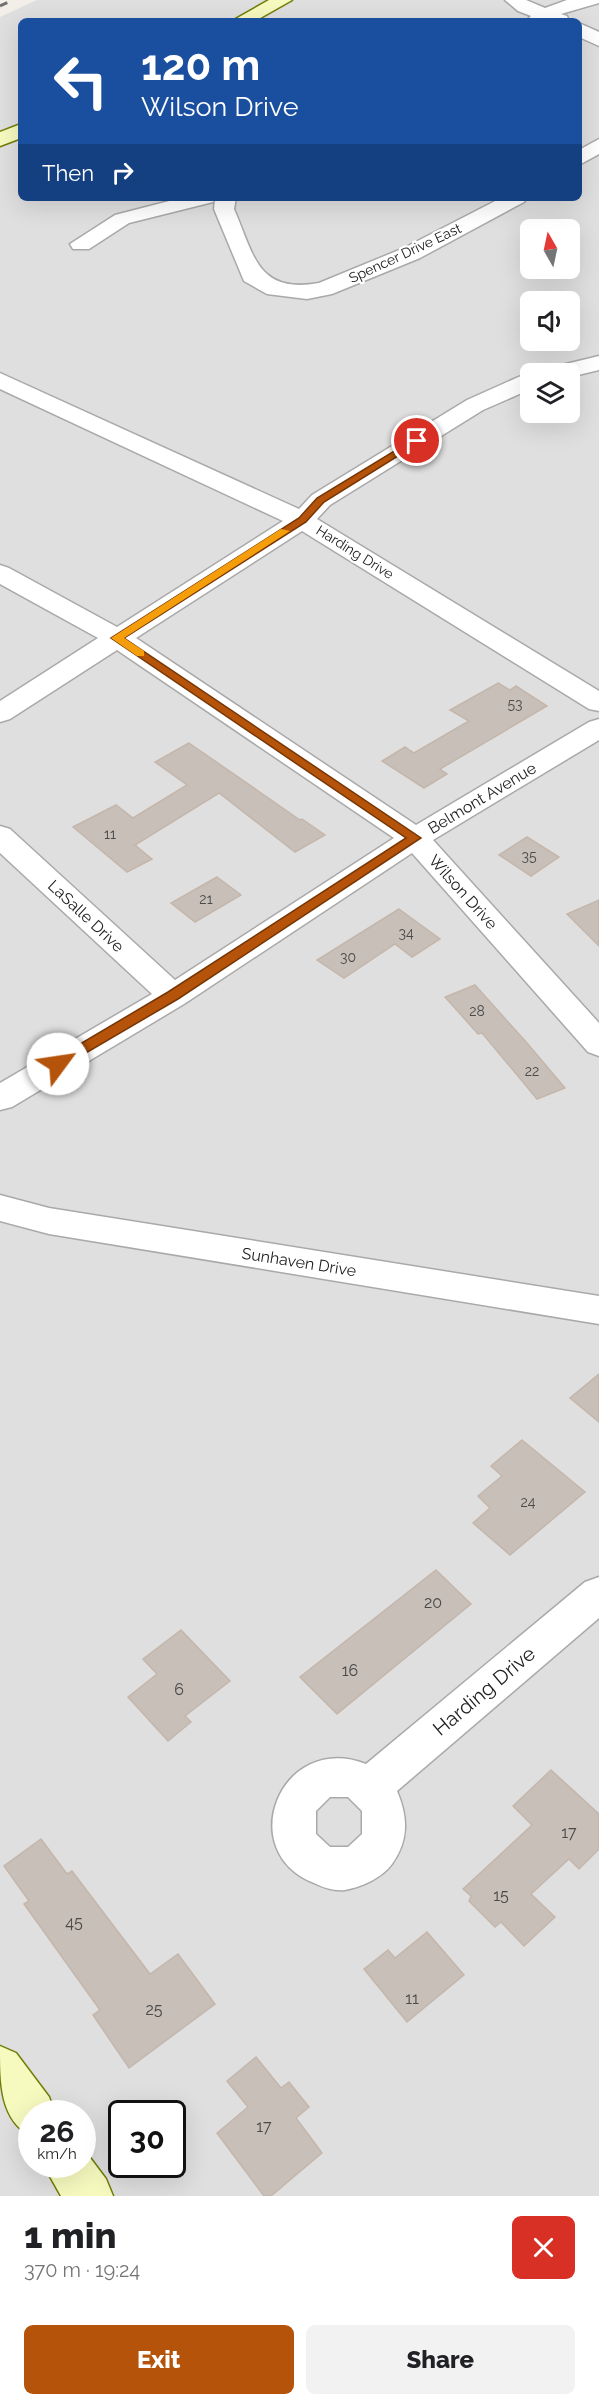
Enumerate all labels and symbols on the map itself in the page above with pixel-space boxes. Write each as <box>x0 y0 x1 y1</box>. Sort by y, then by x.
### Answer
north arrow <box>520 219 580 279</box>
street label: Spencer Drive East <box>346 220 464 286</box>
pin <box>391 415 442 466</box>
street label: Harding Drive <box>313 522 397 582</box>
house number: 53 <box>507 696 523 712</box>
street label: Belmont Avenue <box>424 758 540 838</box>
house number: 11 <box>104 826 116 842</box>
house number: 35 <box>521 848 537 864</box>
street label: Wilson Drive <box>425 851 501 933</box>
street label: LaSalle Drive <box>44 876 128 956</box>
house number: 21 <box>199 891 213 907</box>
house number: 34 <box>398 925 414 941</box>
house number: 30 <box>340 949 356 965</box>
house number: 28 <box>469 1003 485 1019</box>
position arrow <box>26 1032 90 1096</box>
house number: 22 <box>525 1063 539 1079</box>
street label: Sunhaven Drive <box>240 1244 358 1280</box>
house number: 24 <box>521 1494 536 1510</box>
house number: 20 <box>424 1593 442 1612</box>
street label: Harding Drive <box>428 1641 540 1741</box>
house number: 16 <box>342 1661 358 1680</box>
house number: 6 <box>174 1680 184 1699</box>
house number: 17 <box>561 1823 577 1842</box>
house number: 15 <box>493 1886 509 1905</box>
house number: 45 <box>65 1913 83 1932</box>
house number: 11 <box>405 1989 419 2008</box>
house number: 25 <box>145 2000 163 2019</box>
speed limit sign: 30 <box>108 2100 186 2178</box>
house number: 17 <box>256 2117 272 2136</box>

